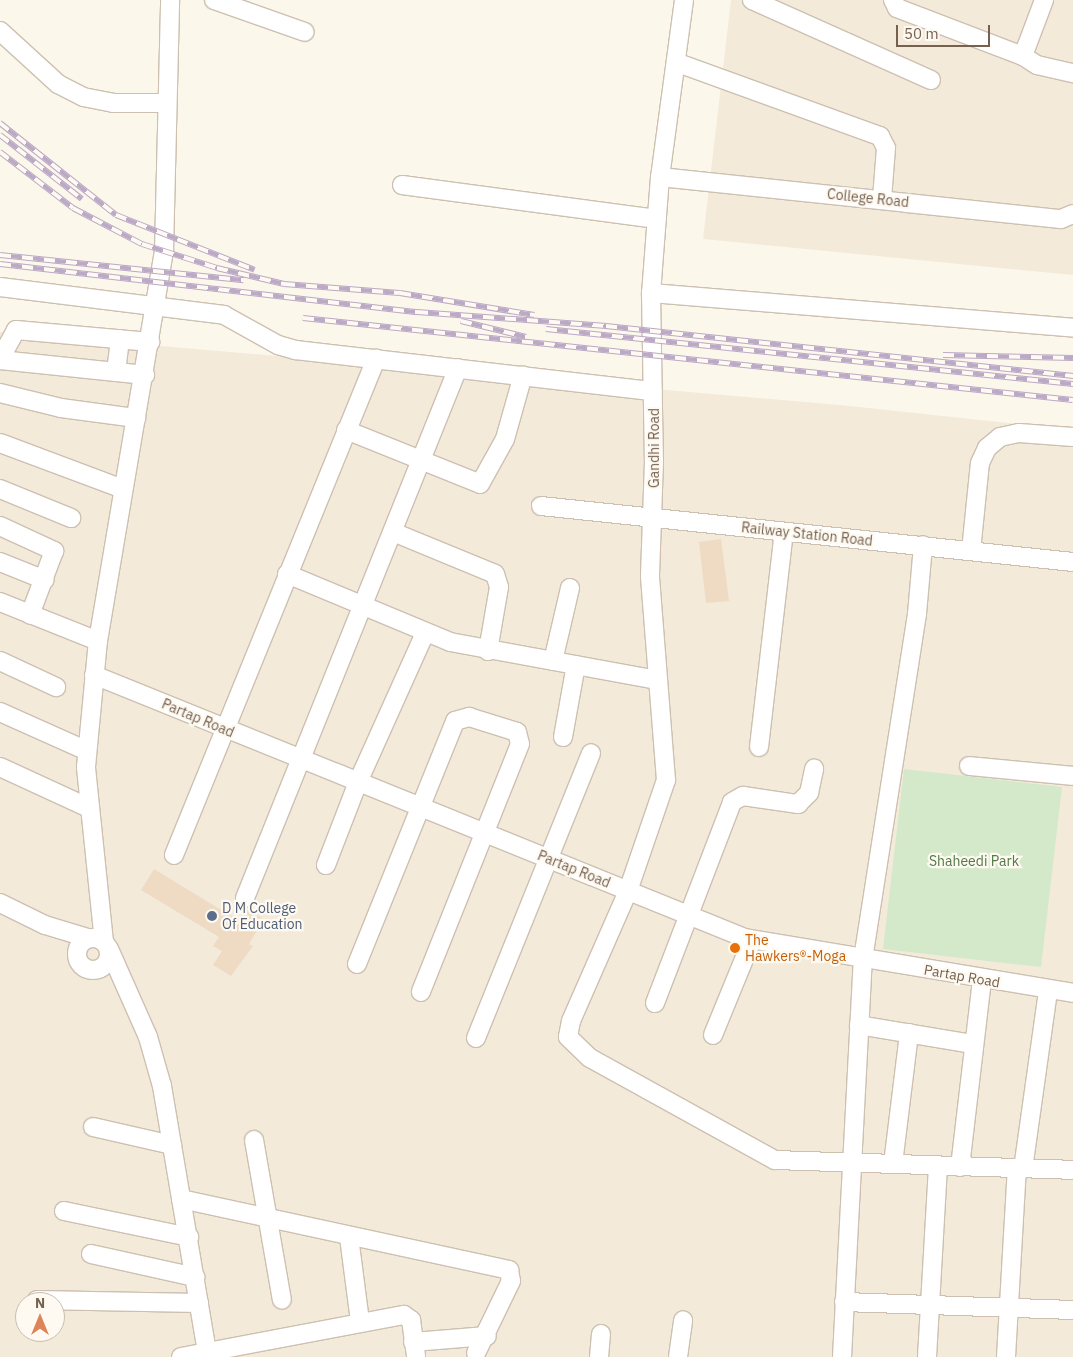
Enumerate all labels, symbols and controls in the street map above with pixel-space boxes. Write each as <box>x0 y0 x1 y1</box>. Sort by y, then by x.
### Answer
scale bar <box>898 15 992 47</box>
text: 50 m <box>904 24 939 43</box>
street label: College Road <box>826 185 910 211</box>
street label: Gandhi Road <box>646 408 662 488</box>
street label: Railway Station Road <box>740 519 874 549</box>
street label: Partap Road <box>159 695 237 741</box>
street label: Partap Road <box>535 847 613 891</box>
park label: Shaheedi Park <box>929 853 1019 869</box>
place label: D M College Of Education <box>222 900 303 932</box>
marker: D M College Of Education <box>206 910 218 922</box>
place label: The Hawkers®-Moga <box>745 932 846 964</box>
marker: The Hawkers®-Moga <box>729 942 741 954</box>
street label: Partap Road <box>923 961 1001 991</box>
north arrow <box>15 1292 65 1342</box>
text: N <box>35 1294 45 1312</box>

